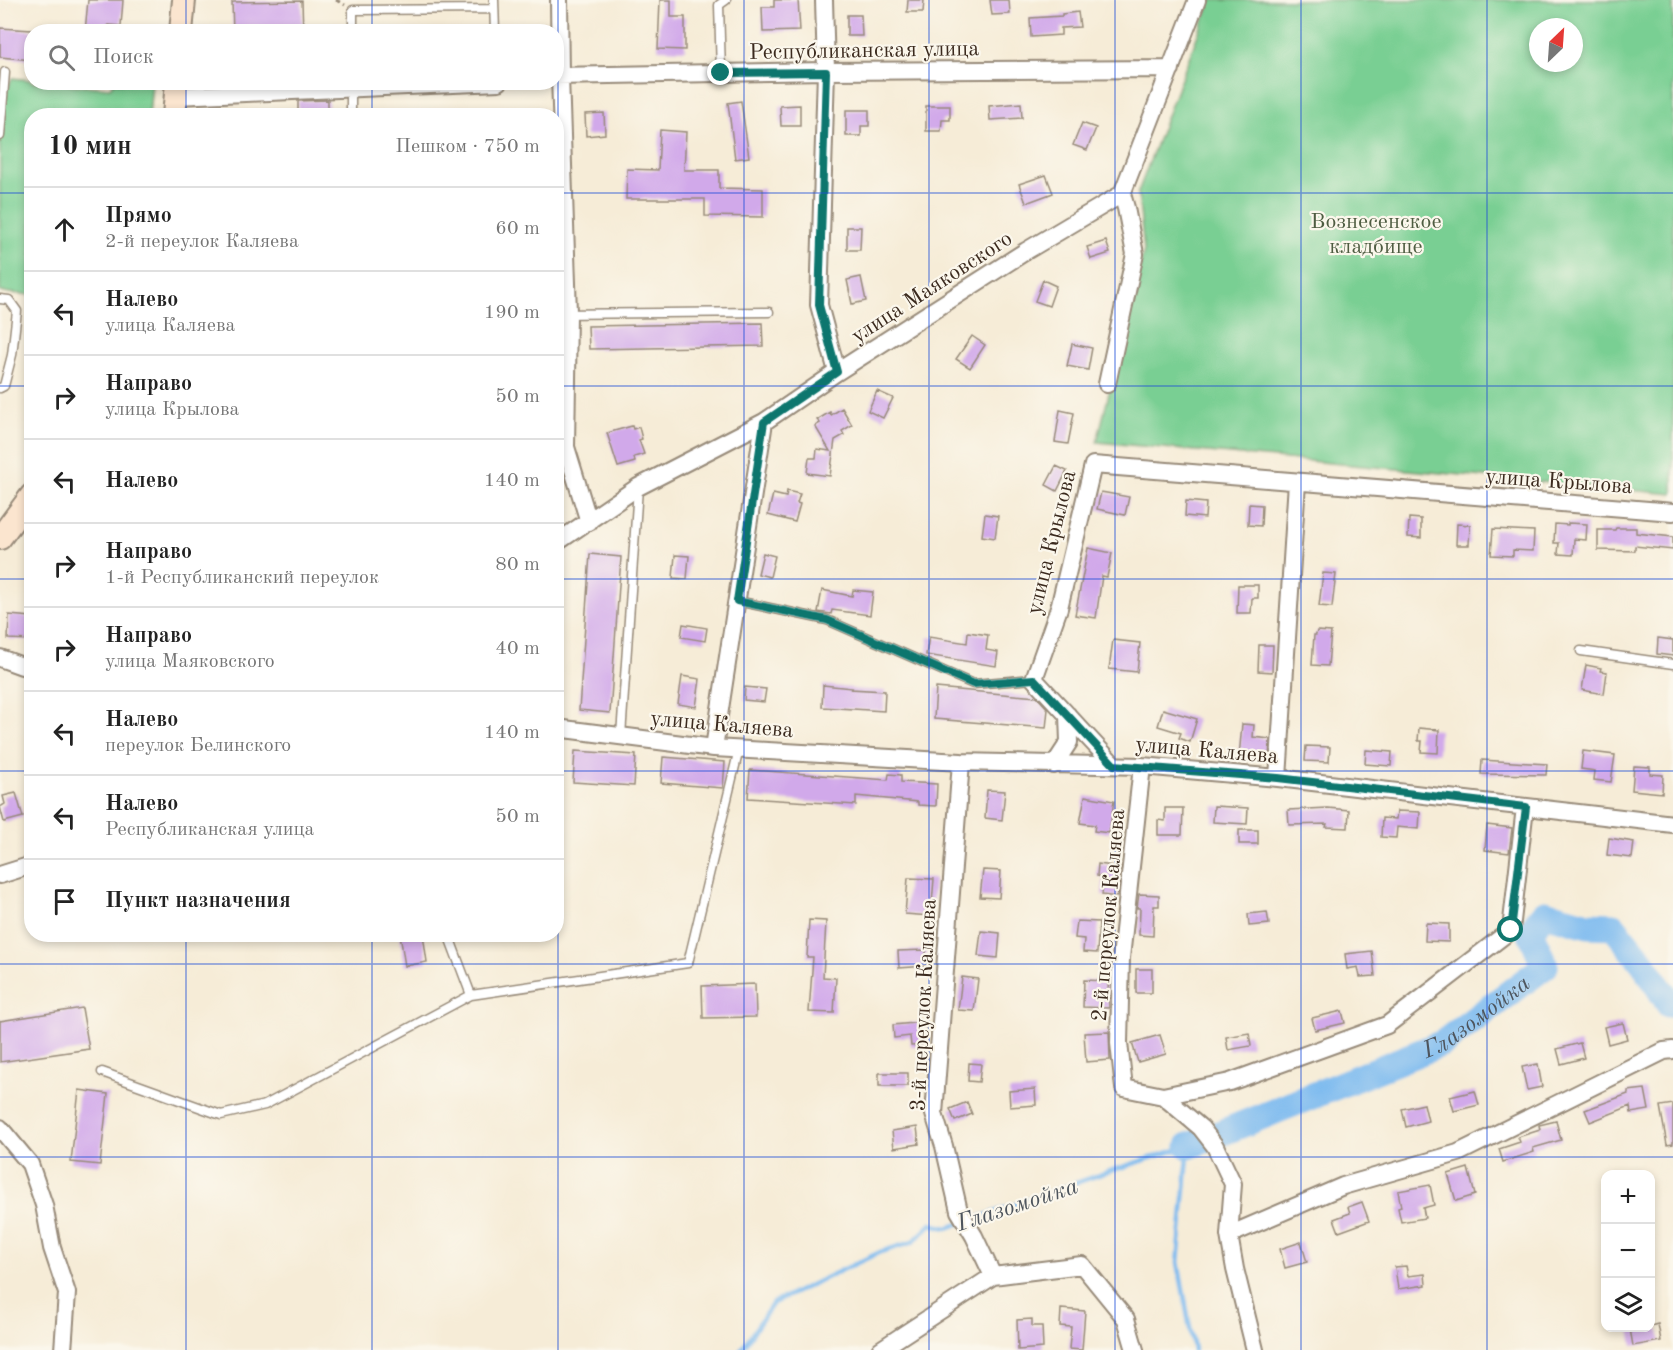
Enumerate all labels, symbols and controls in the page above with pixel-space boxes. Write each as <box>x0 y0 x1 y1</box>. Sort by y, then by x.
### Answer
north arrow <box>1529 18 1583 72</box>
search box <box>24 24 564 90</box>
street label: Республиканская улица <box>749 38 980 64</box>
icon: search <box>45 41 78 74</box>
text: Поиск <box>93 46 154 68</box>
route end <box>707 59 733 85</box>
text: 10 мин <box>48 134 132 160</box>
text: Пешком · 750 m <box>395 137 540 157</box>
text: Прямо <box>105 205 172 227</box>
park label: Вознесенское кладбище <box>1310 211 1442 258</box>
icon: ahead <box>48 213 81 246</box>
text: 60 m <box>495 219 540 239</box>
street label: улица Маяковского <box>848 228 1016 348</box>
text: 2-й переулок Каляева <box>105 232 299 252</box>
text: Налево <box>105 289 178 311</box>
icon: left <box>48 297 81 330</box>
text: 190 m <box>484 303 540 323</box>
text: улица Каляева <box>105 316 235 336</box>
text: Направо <box>105 373 192 395</box>
icon: right <box>48 381 81 414</box>
text: 50 m <box>495 387 540 407</box>
text: улица Крылова <box>105 400 239 420</box>
icon: left <box>48 465 81 498</box>
street label: улица Крылова <box>1484 466 1633 498</box>
street label: улица Крылова <box>1023 468 1081 617</box>
text: Налево <box>105 470 178 492</box>
text: 140 m <box>484 471 540 491</box>
text: Направо <box>105 541 192 563</box>
icon: right <box>48 549 81 582</box>
text: 80 m <box>495 555 540 575</box>
text: 1-й Республиканский переулок <box>105 568 379 588</box>
text: Направо <box>105 625 192 647</box>
icon: right <box>48 633 81 666</box>
text: 40 m <box>495 639 540 659</box>
text: улица Маяковского <box>105 652 275 672</box>
street label: улица Каляева <box>649 708 794 742</box>
text: Налево <box>105 709 178 731</box>
icon: left <box>48 717 81 750</box>
text: 140 m <box>484 723 540 743</box>
street label: улица Каляева <box>1134 734 1279 768</box>
text: переулок Белинского <box>105 736 291 756</box>
text: Налево <box>105 793 178 815</box>
icon: left <box>48 801 81 834</box>
text: 50 m <box>495 807 540 827</box>
street label: 2-й переулок Каляева <box>1089 808 1129 1022</box>
text: Республиканская улица <box>105 820 314 840</box>
icon: arrive <box>48 885 81 918</box>
text: Пункт назначения <box>105 890 291 912</box>
street label: 3-й переулок Каляева <box>907 898 941 1112</box>
route start <box>1497 916 1523 942</box>
water label: Глазомойка <box>1419 972 1535 1064</box>
map controls <box>1601 1170 1655 1332</box>
button: + <box>1601 1170 1655 1224</box>
water label: Глазомойка <box>953 1175 1082 1237</box>
button: − <box>1601 1224 1655 1278</box>
button: layers <box>1601 1278 1655 1332</box>

